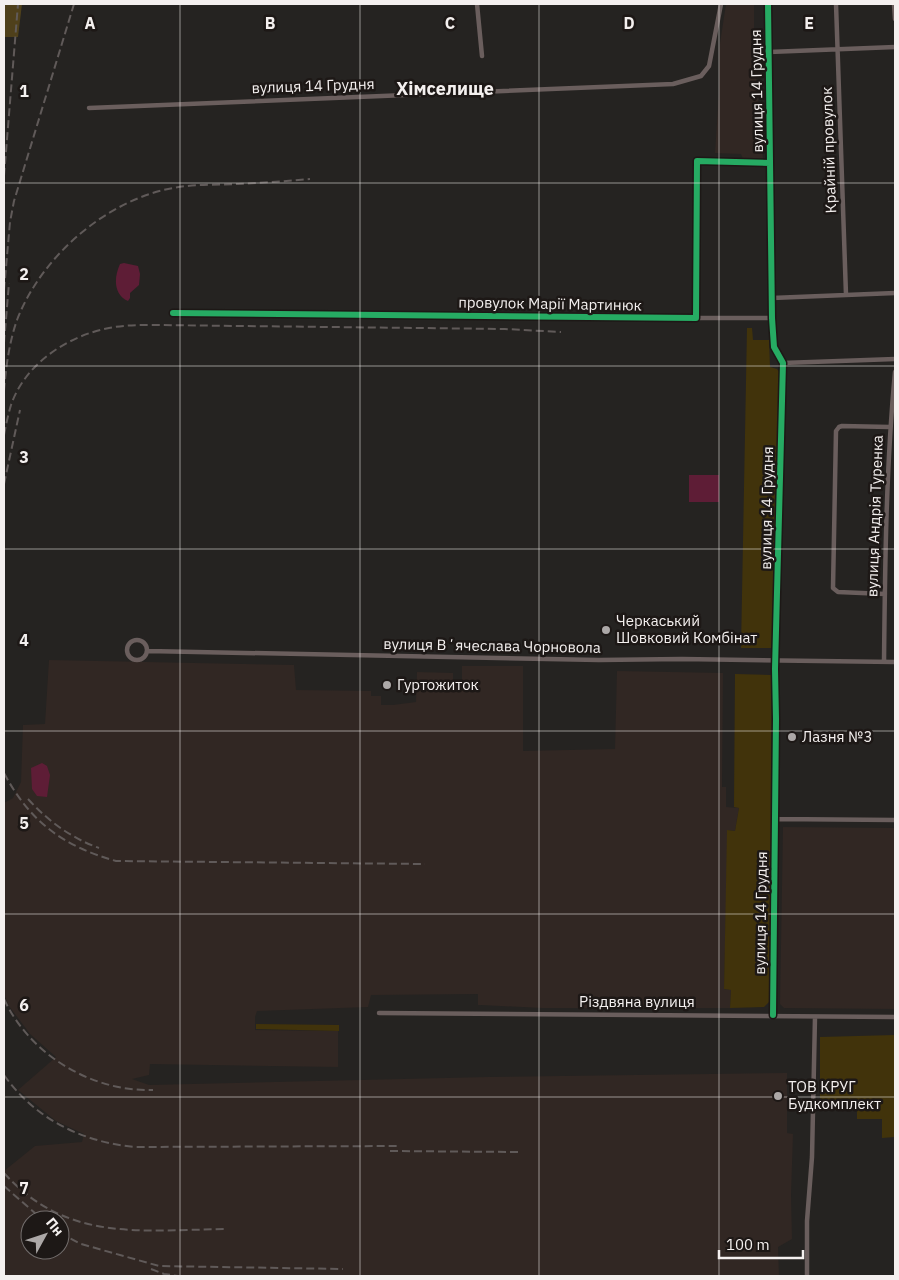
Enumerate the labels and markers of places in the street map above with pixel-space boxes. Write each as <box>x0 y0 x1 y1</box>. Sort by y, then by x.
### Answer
place label: Черкаський Шовковий Комбінат <box>616 611 757 647</box>
marker: Черкаський Шовковий Комбінат <box>600 624 612 636</box>
place label: Гуртожиток <box>397 675 479 694</box>
marker: Гуртожиток <box>381 679 393 691</box>
place label: Лазня №3 <box>802 727 873 746</box>
marker: Лазня №3 <box>786 731 798 743</box>
place label: ТОВ КРУГ Будкомплект <box>788 1077 881 1113</box>
marker: ТОВ КРУГ Будкомплект <box>772 1090 784 1102</box>

